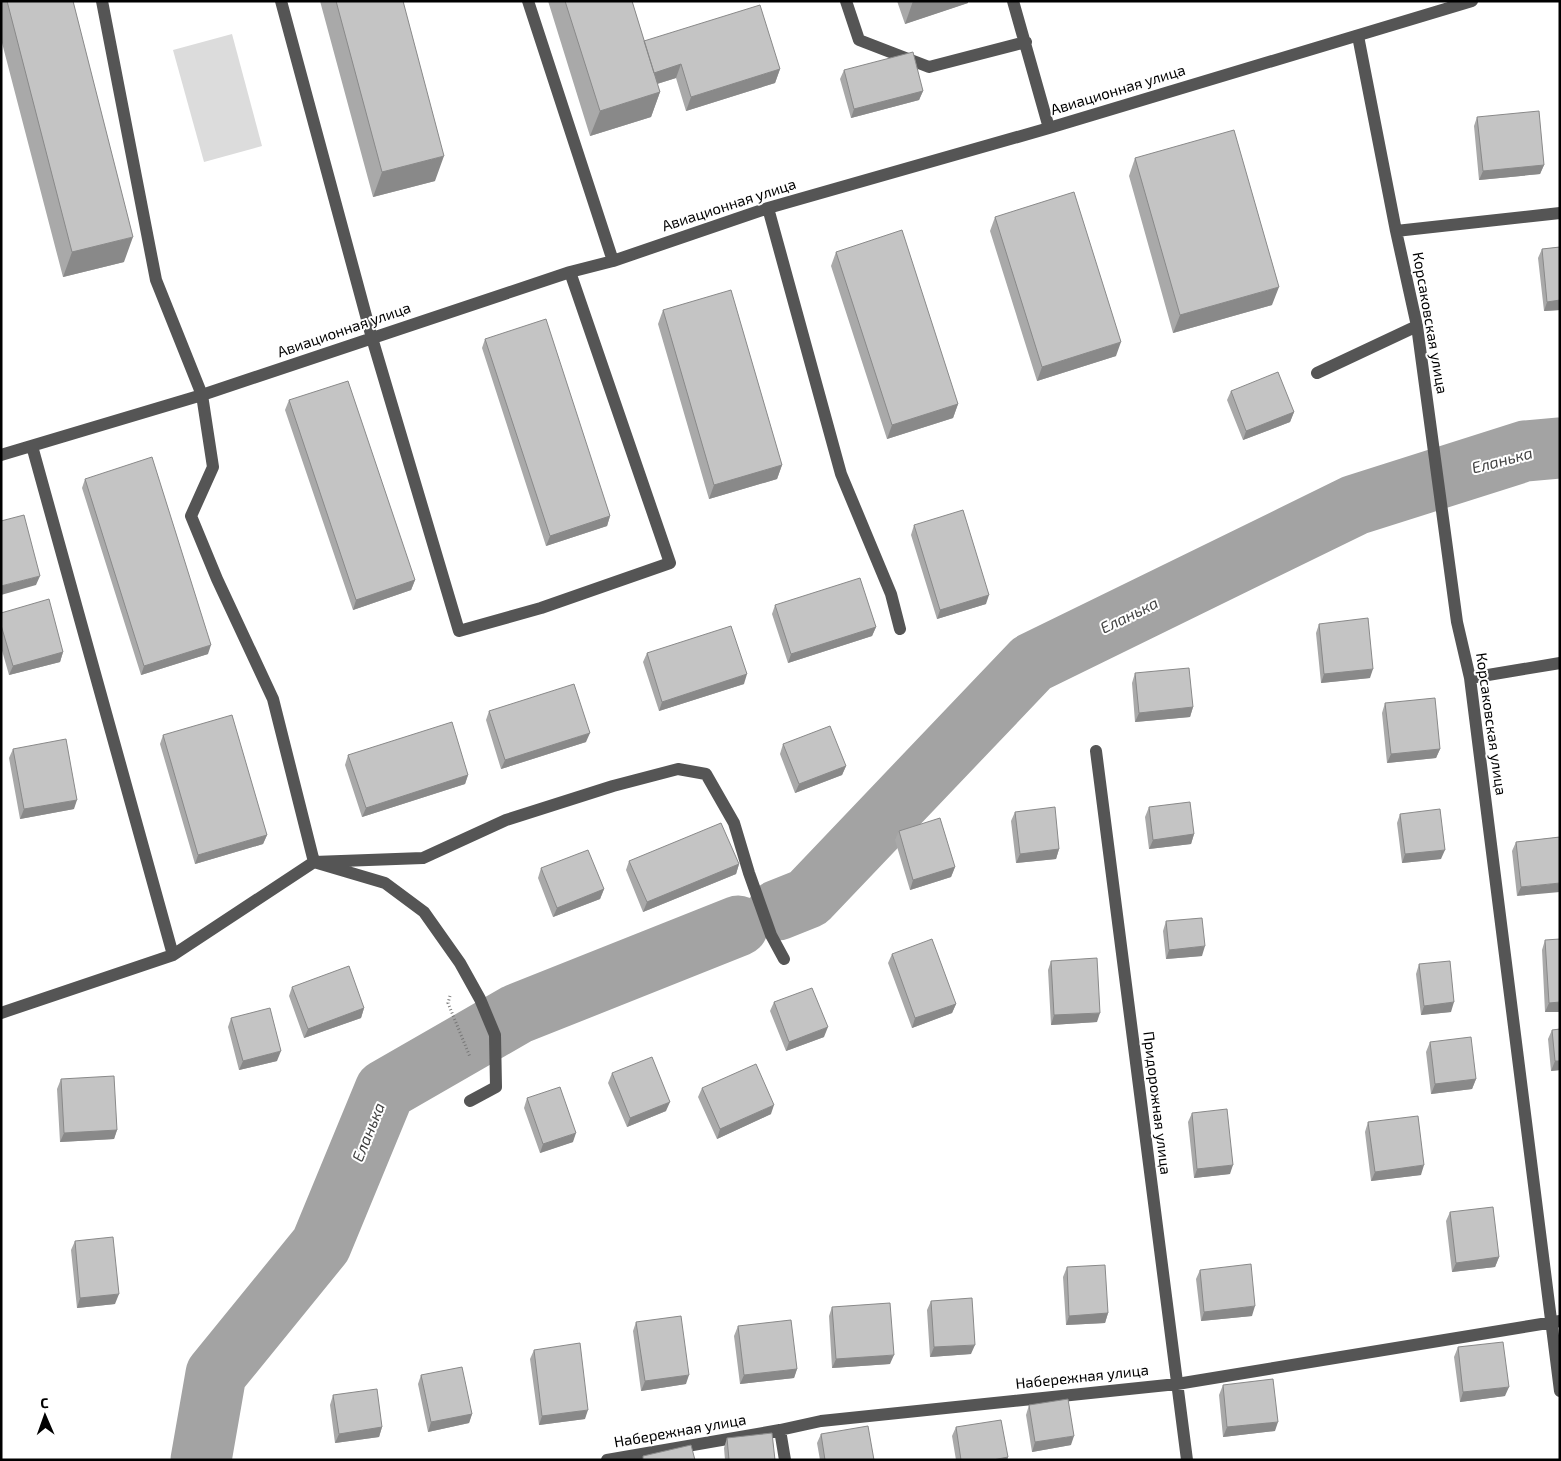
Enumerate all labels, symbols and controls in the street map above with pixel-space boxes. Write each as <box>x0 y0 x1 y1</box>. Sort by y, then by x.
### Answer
street label: Авиационная улица <box>1048 60 1188 119</box>
street label: Авиационная улица <box>659 174 798 235</box>
street label: Корсаковская улица <box>1409 250 1452 395</box>
street label: Авиационная улица <box>274 298 413 361</box>
water label: Еланька <box>1469 442 1534 477</box>
water label: Еланька <box>1097 592 1161 637</box>
street label: Корсаковская улица <box>1472 651 1511 796</box>
street label: Придорожная улица <box>1139 1030 1176 1176</box>
water label: Еланька <box>347 1099 388 1164</box>
street label: Набережная улица <box>1014 1360 1150 1393</box>
north arrow <box>20 1391 70 1441</box>
text: С <box>40 1394 49 1411</box>
street label: Набережная улица <box>612 1410 748 1451</box>

